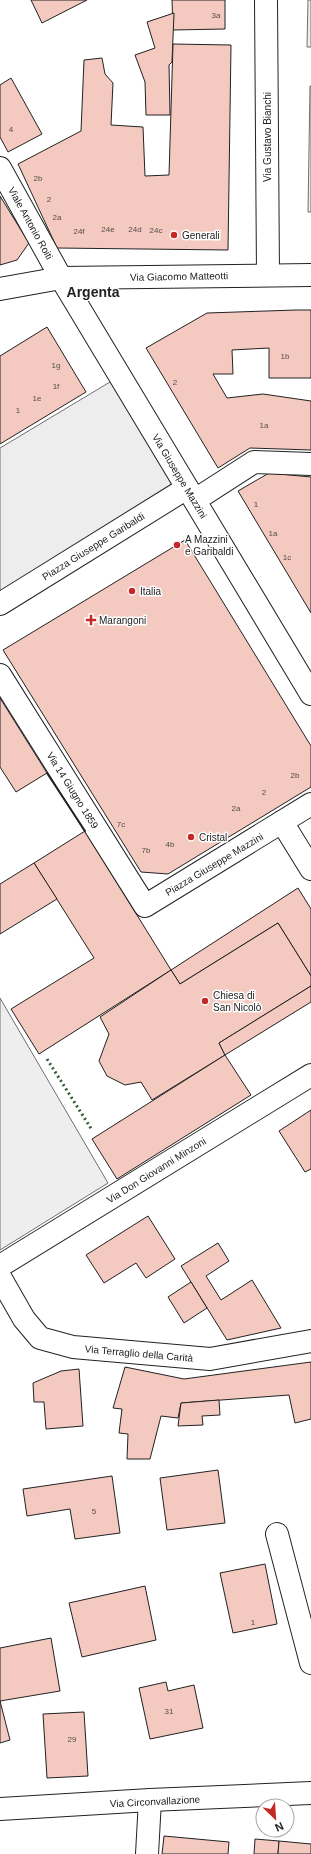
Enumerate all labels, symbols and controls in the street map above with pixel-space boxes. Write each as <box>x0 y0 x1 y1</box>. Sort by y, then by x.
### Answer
house number: 3a <box>212 11 221 20</box>
street label: Via Gustavo Bianchi <box>262 92 273 182</box>
house number: 4 <box>9 125 14 134</box>
house number: 2b <box>34 174 43 183</box>
street label: Viale Antonio Roiti <box>6 185 55 261</box>
house number: 2 <box>47 195 52 204</box>
house number: 2a <box>53 213 62 222</box>
house number: 24e <box>101 225 115 234</box>
house number: 24d <box>128 225 142 234</box>
house number: 24c <box>150 226 162 235</box>
house number: 24f <box>73 227 85 236</box>
marker: Generali <box>169 230 179 240</box>
place label: Generali <box>182 230 220 241</box>
street label: Via Giacomo Matteotti <box>130 270 228 283</box>
district label: Argenta <box>67 284 120 300</box>
house number: 1b <box>281 352 290 361</box>
house number: 1g <box>52 361 60 370</box>
house number: 2 <box>173 378 178 387</box>
house number: 1f <box>53 382 60 391</box>
house number: 1e <box>33 394 42 403</box>
house number: 1 <box>16 406 21 415</box>
house number: 1a <box>260 421 269 430</box>
street label: Via Giuseppe Mazzini <box>150 432 209 520</box>
house number: 1 <box>254 500 259 509</box>
street label: Piazza Giuseppe Garibaldi <box>40 510 146 582</box>
house number: 1a <box>269 529 278 538</box>
place label: A Mazzini e Garibaldi <box>185 534 233 557</box>
marker: A Mazzini e Garibaldi <box>172 540 182 550</box>
house number: 1c <box>283 553 291 562</box>
marker: Italia <box>127 586 137 596</box>
place label: Italia <box>140 586 162 597</box>
marker: Marangoni <box>86 615 96 625</box>
place label: Marangoni <box>99 615 146 626</box>
street label: Via 14 Giugno 1859 <box>45 750 101 831</box>
house number: 2b <box>291 771 300 780</box>
house number: 2 <box>262 788 267 797</box>
house number: 2a <box>232 804 241 813</box>
house number: 7c <box>117 820 125 829</box>
street label: Piazza Giuseppe Mazzini <box>163 831 265 898</box>
marker: Cristal <box>186 832 196 842</box>
place label: Cristal <box>199 832 227 843</box>
house number: 4b <box>166 840 175 849</box>
house number: 7b <box>142 846 151 855</box>
place label: Chiesa di San Nicolò <box>213 990 262 1013</box>
marker: Chiesa di San Nicolò <box>200 996 210 1006</box>
street label: Via Don Giovanni Minzoni <box>105 1135 208 1206</box>
street label: Via Terraglio della Carità <box>84 1343 194 1364</box>
house number: 5 <box>92 1507 97 1516</box>
house number: 1 <box>251 1618 256 1627</box>
house number: 31 <box>165 1707 174 1716</box>
house number: 29 <box>68 1735 77 1744</box>
street label: Via Circonvallazione <box>110 1794 201 1809</box>
north arrow <box>255 1798 295 1838</box>
text: N <box>273 1820 285 1834</box>

